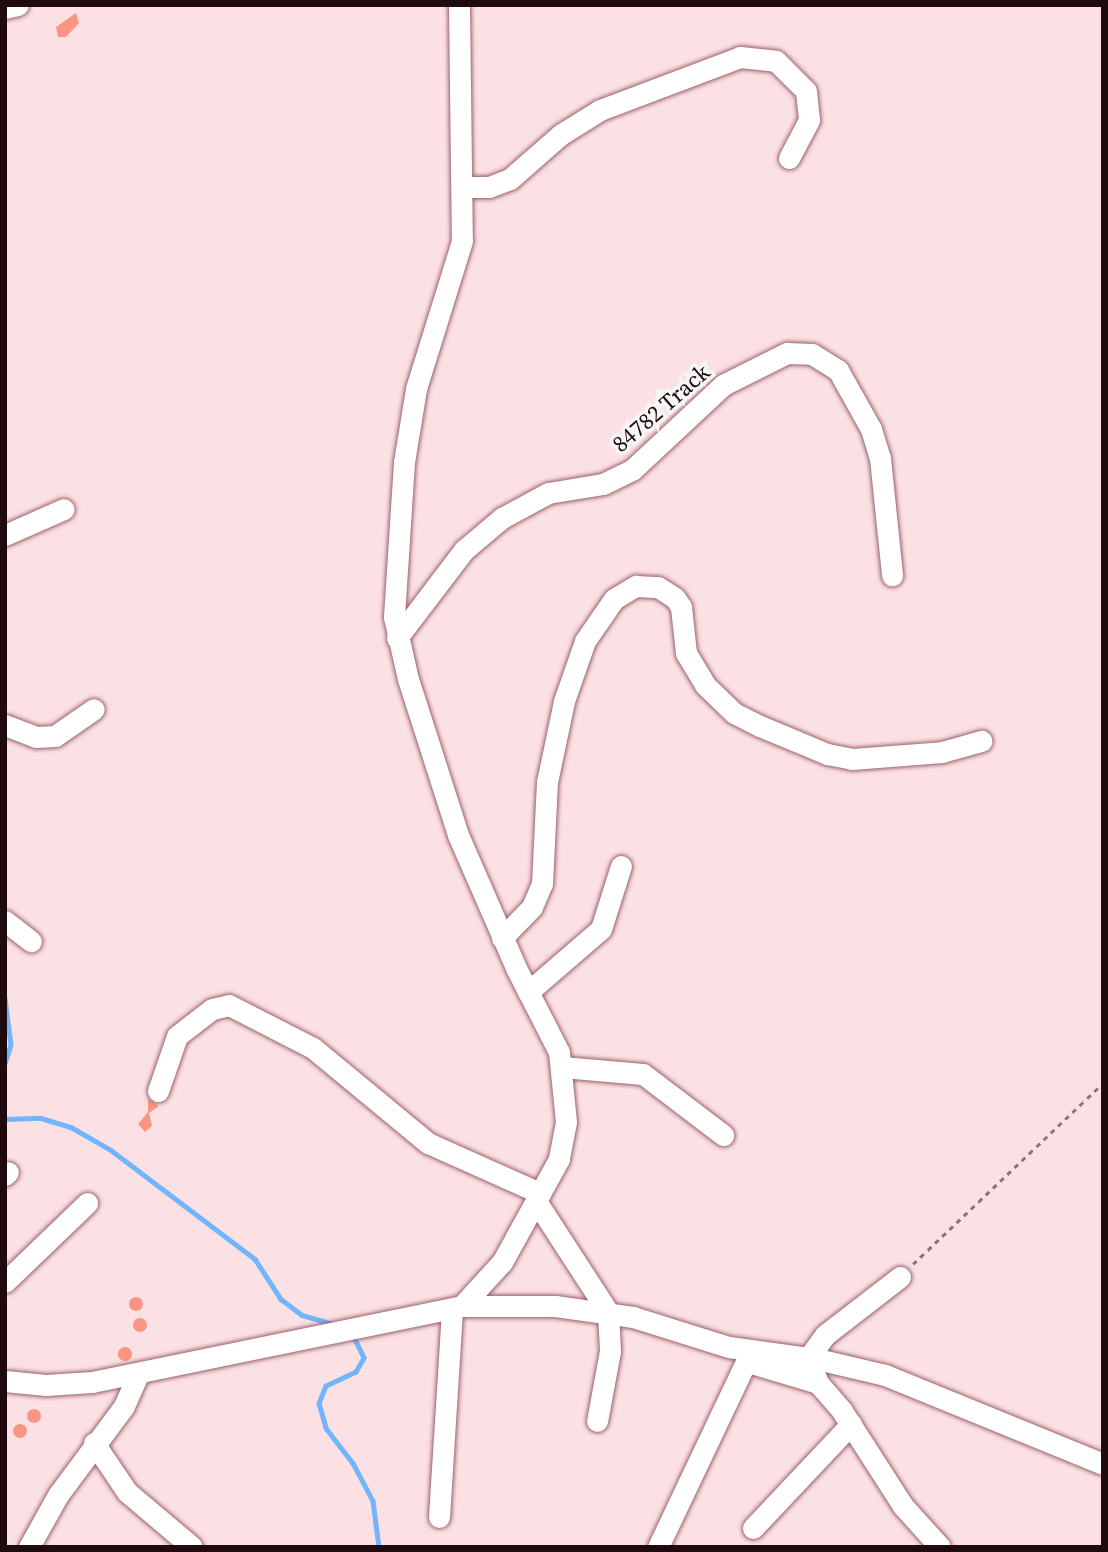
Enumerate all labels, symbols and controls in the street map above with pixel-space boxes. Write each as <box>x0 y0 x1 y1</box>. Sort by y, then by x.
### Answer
street label: 84782 Track <box>606 358 716 458</box>

